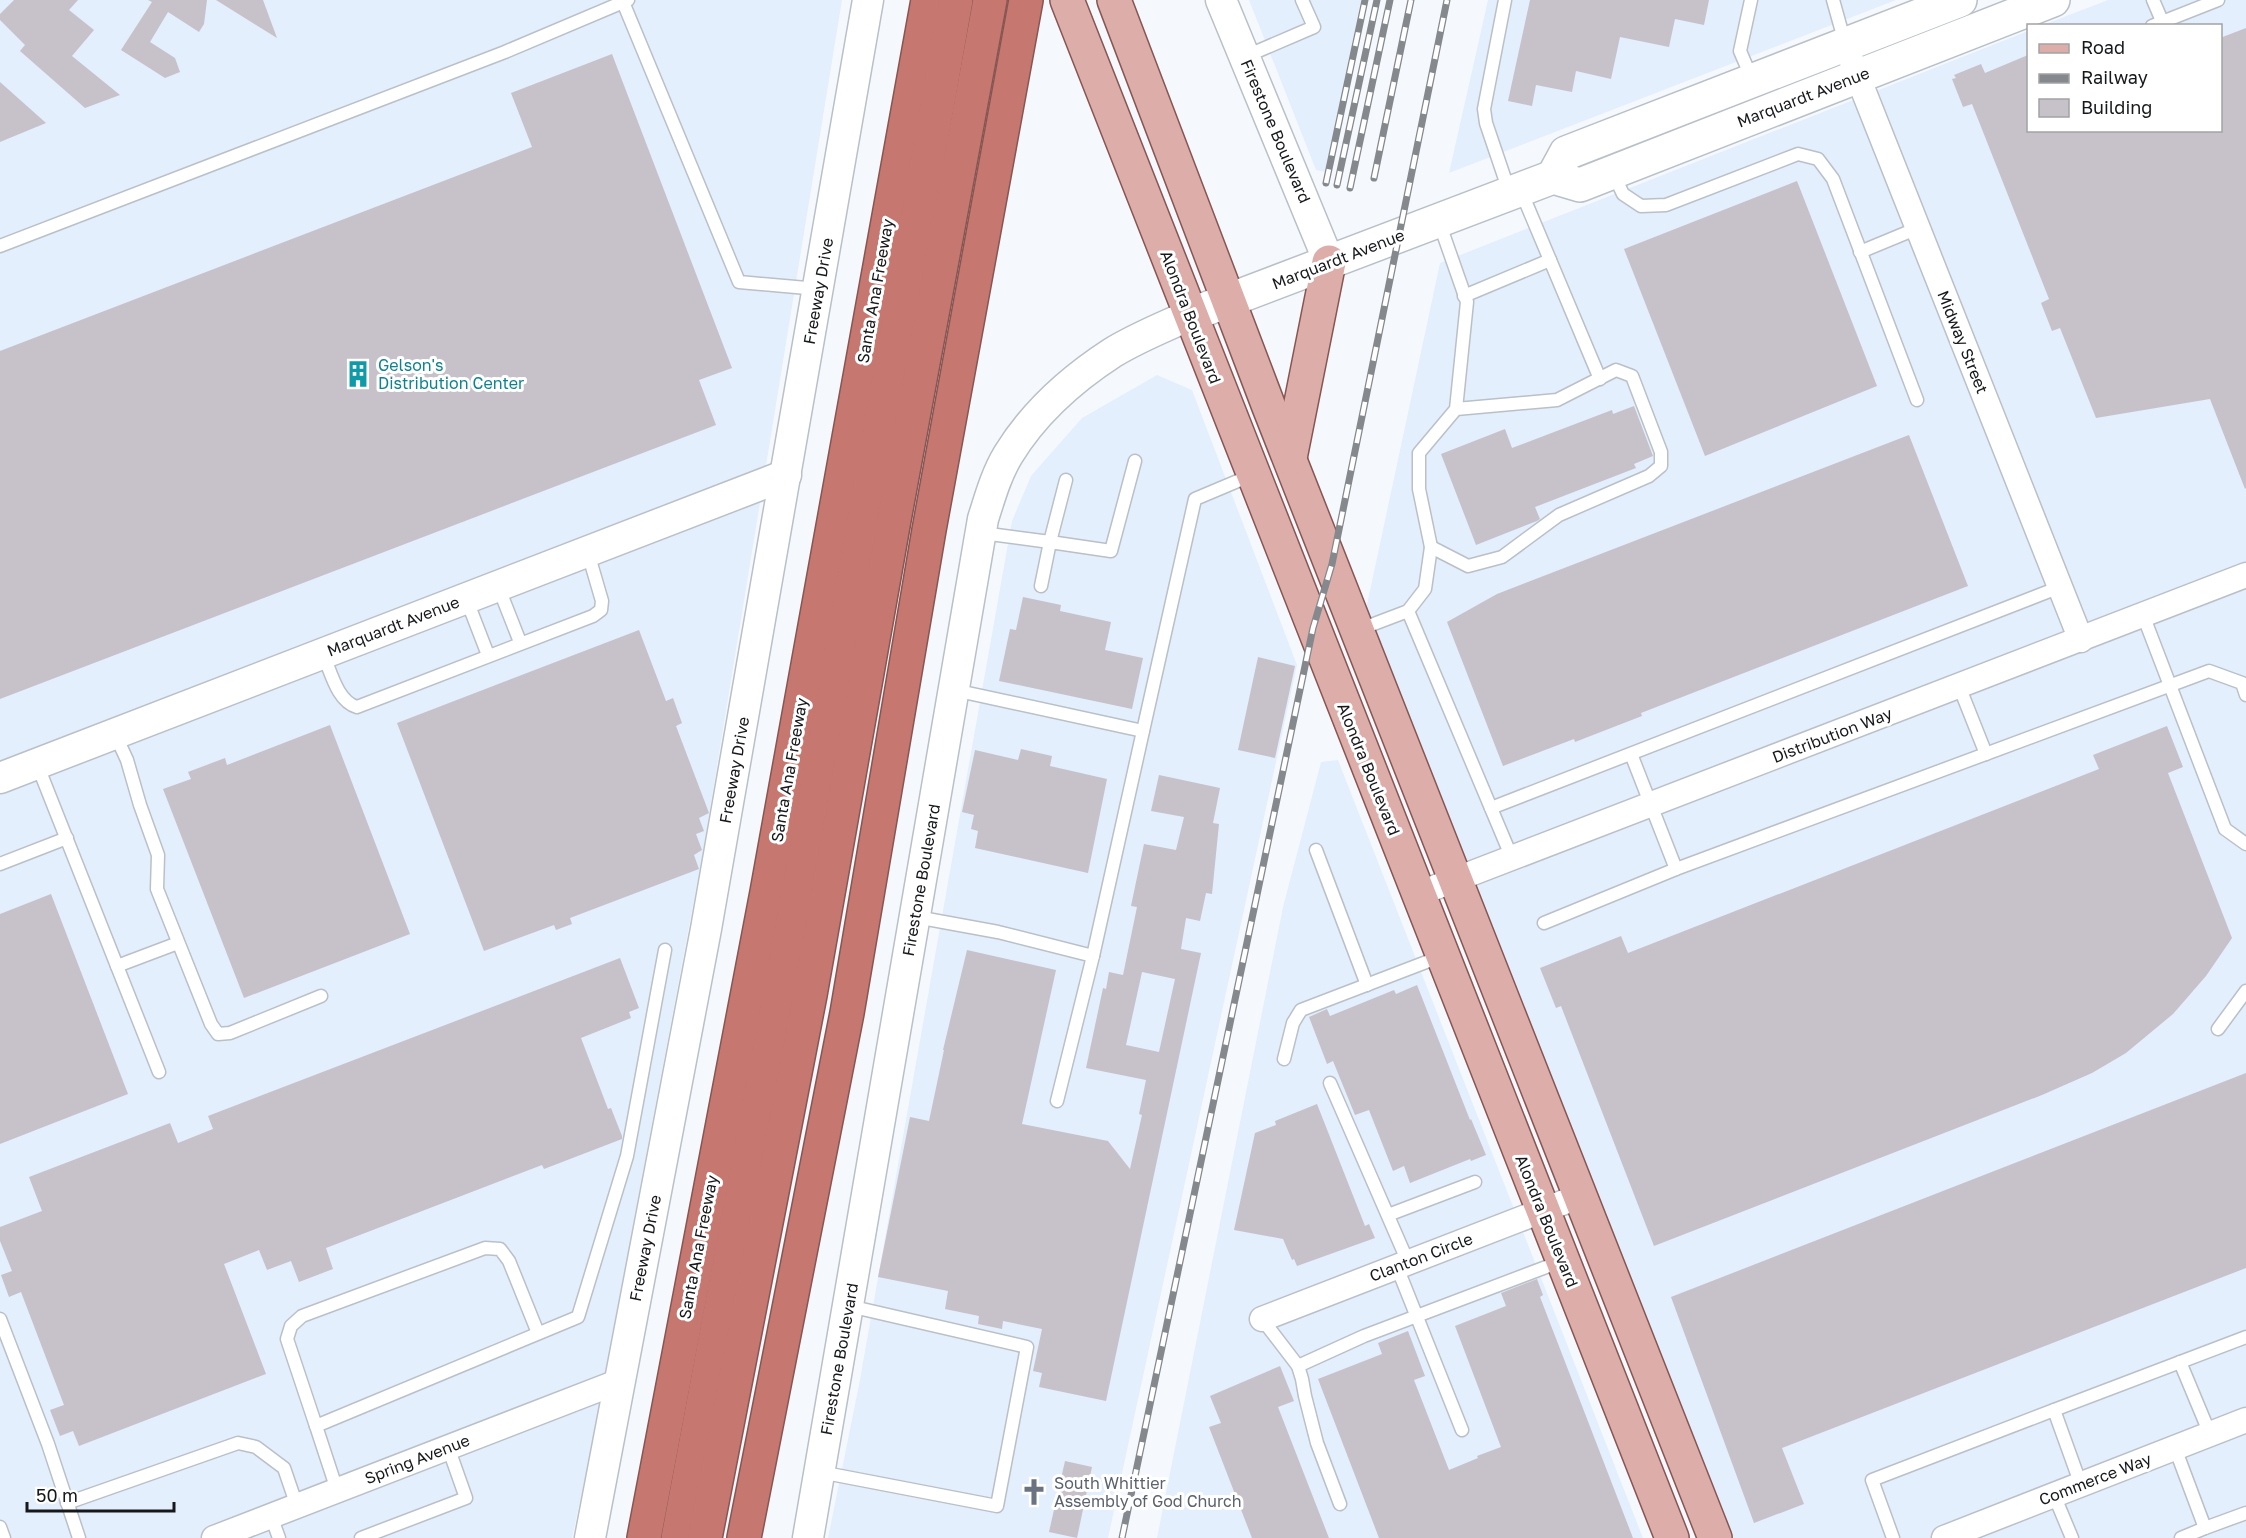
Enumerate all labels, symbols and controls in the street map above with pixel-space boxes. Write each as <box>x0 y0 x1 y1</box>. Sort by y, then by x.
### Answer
legend <box>2027 24 2222 132</box>
text: Road <box>2081 36 2125 58</box>
street label: Firestone Boulevard <box>1237 56 1315 206</box>
street label: Marquardt Avenue <box>1734 63 1872 131</box>
text: Railway <box>2081 66 2148 88</box>
text: Building <box>2081 96 2152 118</box>
street label: Santa Ana Freeway <box>852 217 898 365</box>
street label: Marquardt Avenue <box>1269 225 1407 293</box>
street label: Freeway Drive <box>799 236 837 346</box>
street label: Alondra Boulevard <box>1156 248 1226 386</box>
street label: Midway Street <box>1933 287 1993 397</box>
place label: Gelson's Distribution Center <box>378 355 524 393</box>
building icon: Gelson's Distribution Center <box>343 359 373 389</box>
street label: Marquardt Avenue <box>324 592 462 660</box>
street label: Santa Ana Freeway <box>766 696 812 844</box>
street label: Alondra Boulevard <box>1333 700 1405 838</box>
street label: Distribution Way <box>1769 703 1895 767</box>
street label: Freeway Drive <box>715 715 753 825</box>
street label: Firestone Boulevard <box>898 802 944 958</box>
street label: Alondra Boulevard <box>1511 1152 1583 1290</box>
street label: Santa Ana Freeway <box>674 1173 722 1321</box>
street label: Freeway Drive <box>625 1193 665 1303</box>
street label: Clanton Circle <box>1367 1228 1475 1286</box>
street label: Firestone Boulevard <box>816 1281 862 1437</box>
street label: Spring Avenue <box>362 1430 472 1488</box>
street label: Commerce Way <box>2036 1448 2154 1510</box>
place label: South Whittier Assembly of God Church <box>1054 1473 1242 1511</box>
scale bar <box>27 1475 174 1513</box>
church icon: South Whittier Assembly of God Church <box>1019 1477 1049 1507</box>
text: 50 m <box>36 1484 78 1506</box>

